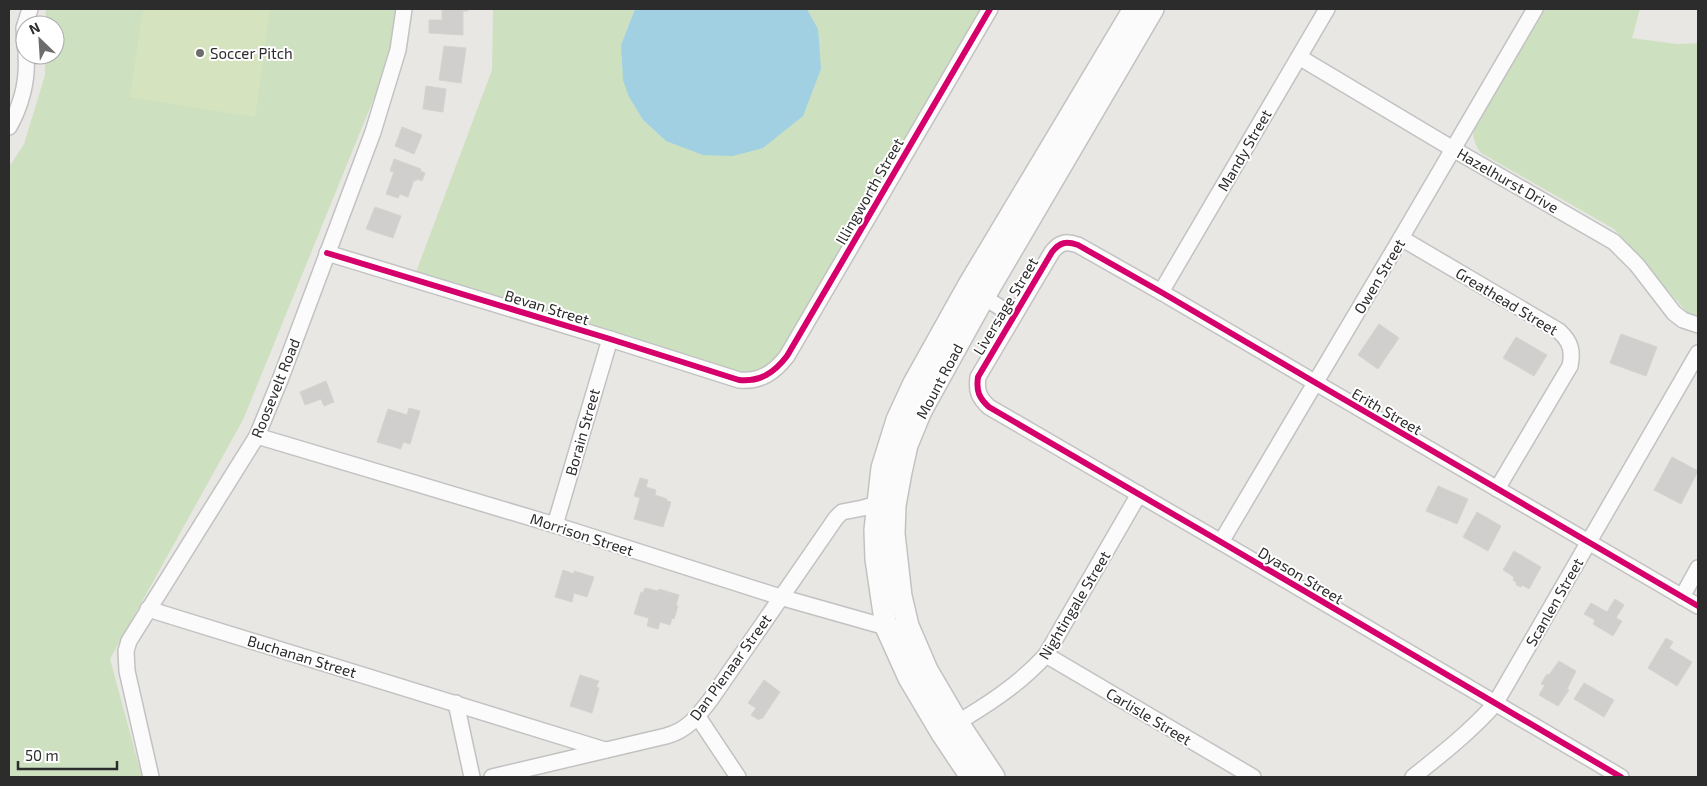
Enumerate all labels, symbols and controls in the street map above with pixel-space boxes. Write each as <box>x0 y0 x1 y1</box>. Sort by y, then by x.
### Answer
north arrow <box>15 15 65 65</box>
text: N <box>26 18 42 38</box>
place label: Soccer Pitch <box>210 44 293 62</box>
marker: Soccer Pitch <box>194 47 206 59</box>
street label: Mandy Street <box>1213 106 1275 194</box>
street label: Illingworth Street <box>831 134 907 247</box>
street label: Hazelhurst Drive <box>1454 144 1562 216</box>
street label: Owen Street <box>1350 235 1409 317</box>
street label: Liversage Street <box>969 254 1041 358</box>
street label: Greathead Street <box>1453 263 1562 339</box>
street label: Bevan Street <box>503 286 592 328</box>
street label: Roosevelt Road <box>247 336 303 440</box>
street label: Mount Road <box>912 340 966 422</box>
street label: Erith Street <box>1349 384 1425 438</box>
street label: Borain Street <box>561 386 603 478</box>
street label: Morrison Street <box>528 509 636 559</box>
street label: Dyason Street <box>1255 543 1347 608</box>
street label: Nightingale Street <box>1034 547 1114 663</box>
street label: Scanlen Street <box>1521 554 1587 649</box>
street label: Dan Pienaar Street <box>685 610 775 724</box>
street label: Buchanan Street <box>245 631 359 681</box>
street label: Carlisle Street <box>1103 684 1195 749</box>
scale bar <box>18 738 116 770</box>
text: 50 m <box>25 746 59 764</box>

